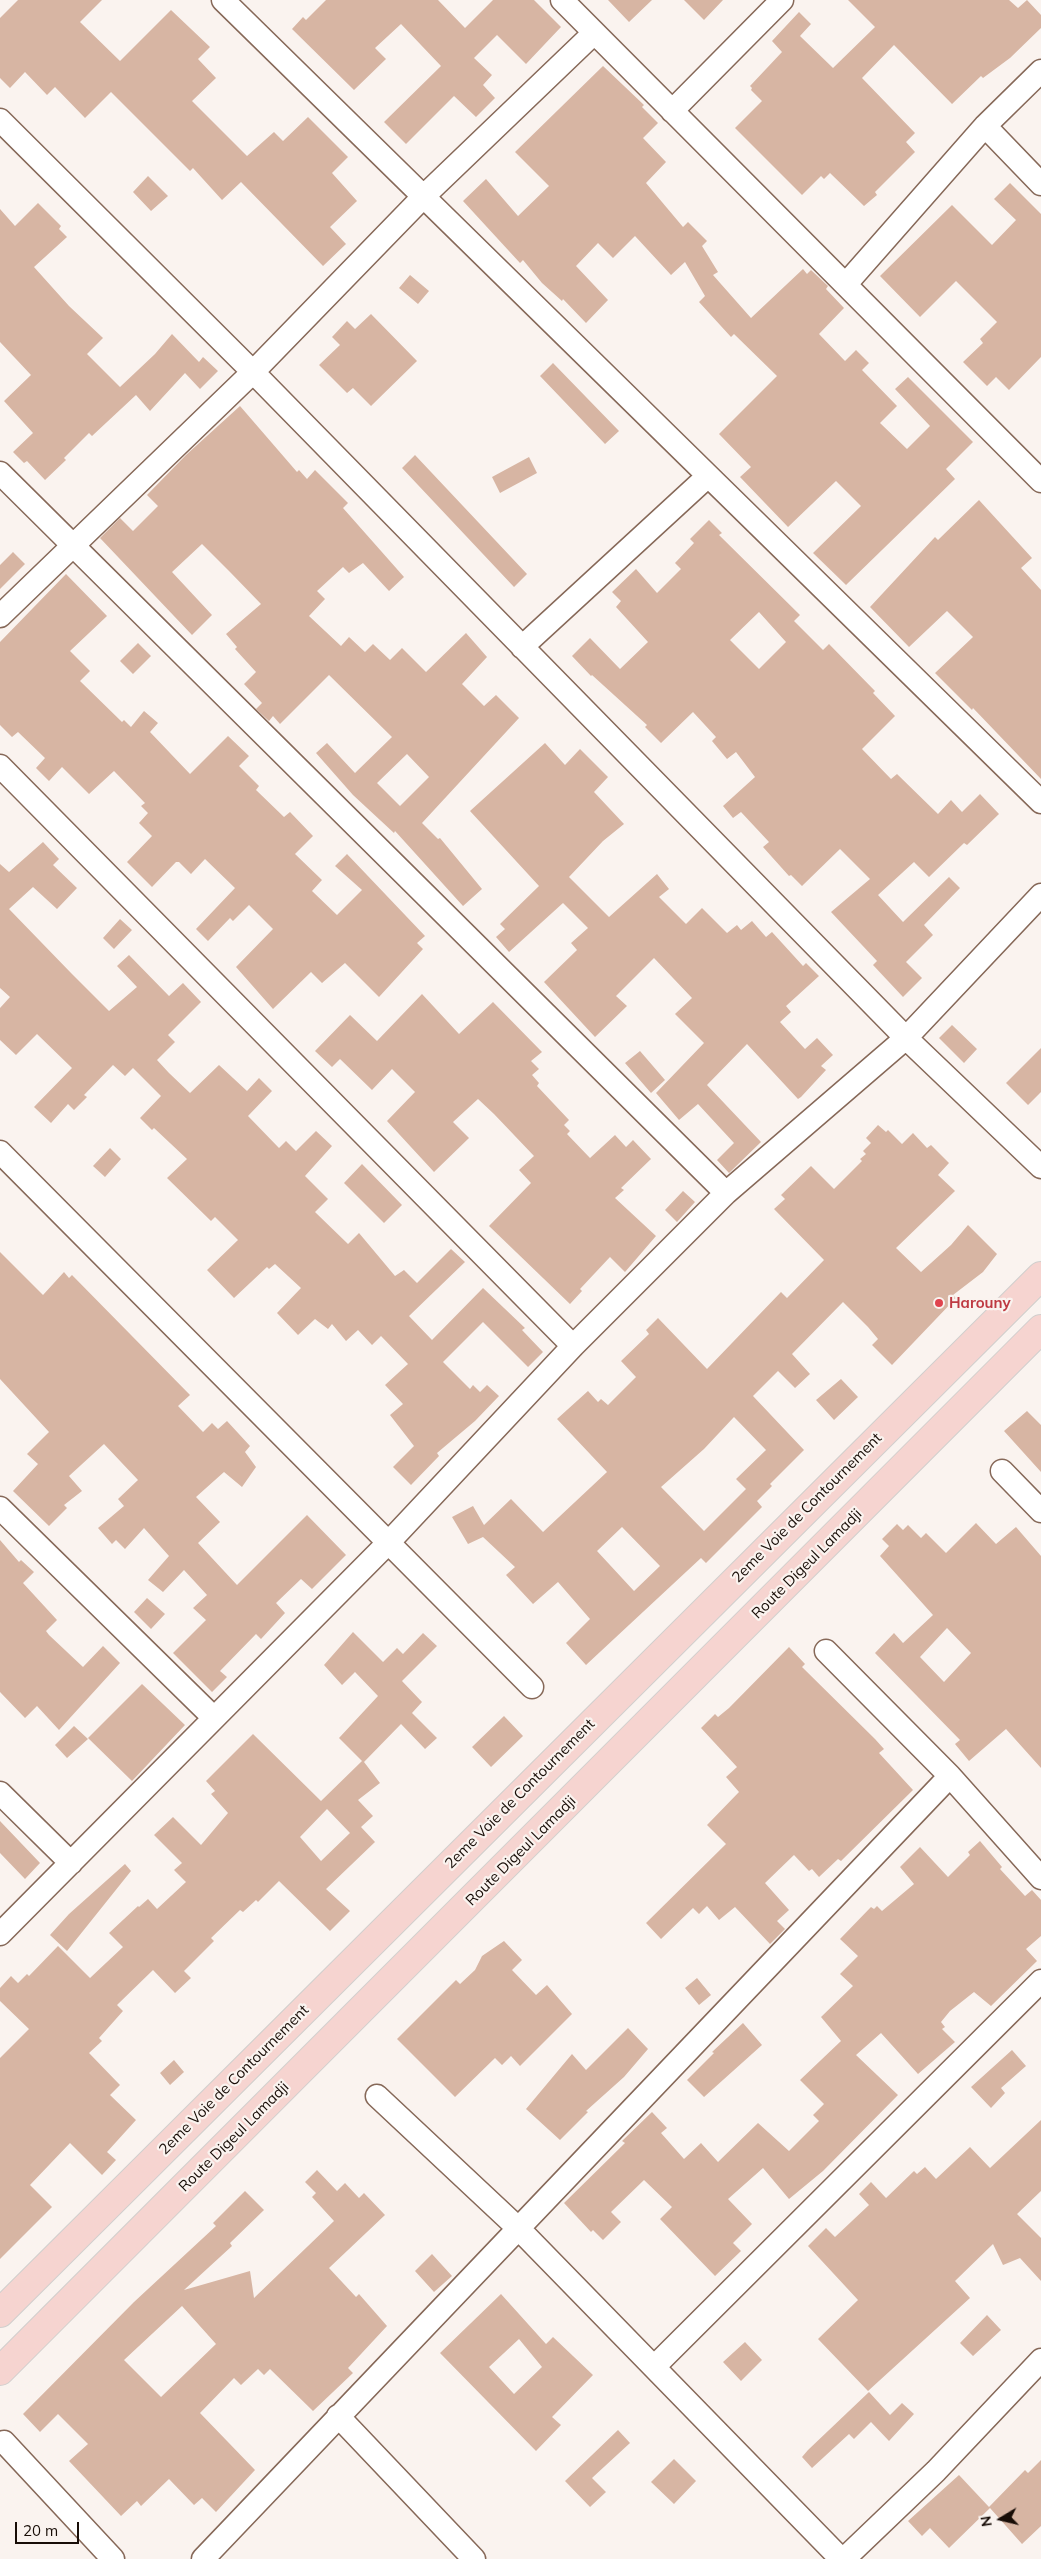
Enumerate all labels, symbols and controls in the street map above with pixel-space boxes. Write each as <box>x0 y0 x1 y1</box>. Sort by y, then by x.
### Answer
place label: Harouny <box>949 1294 1011 1312</box>
marker: Harouny <box>933 1297 945 1309</box>
street label: 2eme Voie de Contournement <box>728 1429 886 1587</box>
street label: Route Digeul Lamadji <box>748 1505 866 1623</box>
street label: 2eme Voie de Contournement <box>441 1715 599 1873</box>
street label: Route Digeul Lamadji <box>462 1792 580 1910</box>
street label: 2eme Voie de Contournement <box>155 2001 313 2159</box>
street label: Route Digeul Lamadji <box>175 2078 293 2196</box>
north arrow <box>976 2494 1026 2544</box>
scale bar <box>18 2512 81 2544</box>
text: N <box>976 2515 996 2528</box>
text: 20 m <box>23 2521 58 2540</box>

